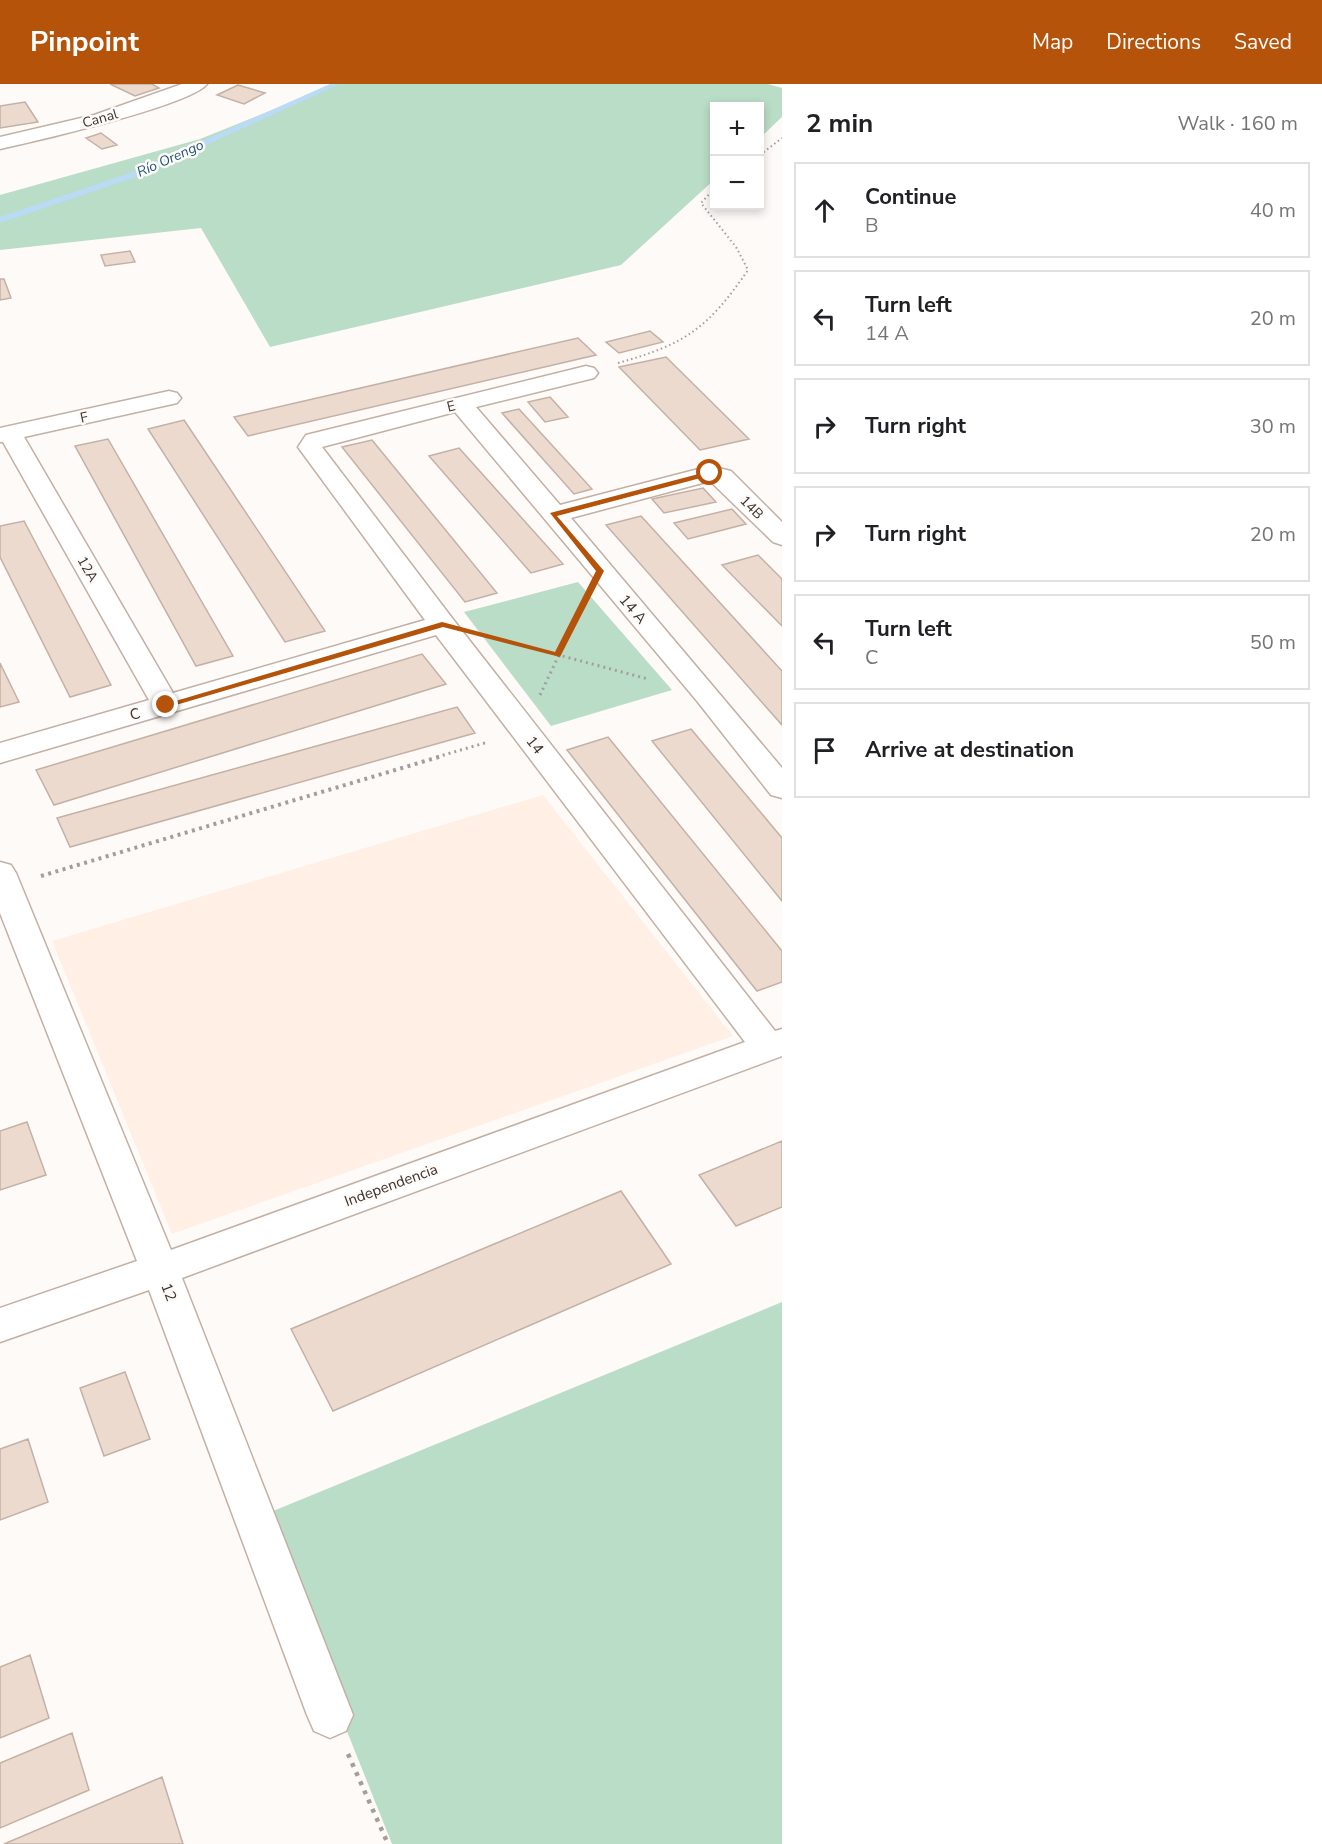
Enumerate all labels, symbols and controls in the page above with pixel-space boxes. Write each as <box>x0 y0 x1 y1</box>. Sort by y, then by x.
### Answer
text: Pinpoint <box>30 23 139 61</box>
text: Map <box>1032 28 1073 56</box>
text: Directions <box>1106 28 1201 56</box>
text: Saved <box>1234 28 1292 56</box>
map controls <box>710 102 764 210</box>
button: + <box>710 102 764 156</box>
street label: Canal <box>80 104 121 133</box>
text: 2 min <box>806 106 873 141</box>
text: Walk · 160 m <box>1178 110 1298 137</box>
water label: Río Orengo <box>134 135 207 182</box>
button: − <box>710 156 764 210</box>
text: Continue <box>865 182 956 212</box>
icon: ahead <box>808 194 841 227</box>
text: 40 m <box>1250 197 1296 224</box>
text: B <box>865 212 879 239</box>
text: Turn left <box>865 290 952 320</box>
icon: left <box>808 302 841 335</box>
text: 20 m <box>1250 305 1296 332</box>
text: 14 A <box>865 320 909 347</box>
street label: E <box>445 396 457 417</box>
street label: F <box>78 407 90 428</box>
icon: right <box>808 410 841 443</box>
text: Turn right <box>865 411 966 441</box>
text: 30 m <box>1250 413 1296 440</box>
route start <box>696 459 722 485</box>
street label: 14B <box>736 491 768 523</box>
icon: right <box>808 518 841 551</box>
text: Turn right <box>865 519 966 549</box>
text: 20 m <box>1250 521 1296 548</box>
street label: 12A <box>73 553 103 586</box>
street label: 14 A <box>615 590 651 628</box>
text: Turn left <box>865 614 952 644</box>
icon: left <box>808 626 841 659</box>
text: 50 m <box>1250 629 1296 656</box>
text: C <box>865 644 878 671</box>
route end <box>152 691 178 717</box>
street label: C <box>127 703 143 725</box>
street label: 14 <box>522 732 548 758</box>
icon: arrive <box>808 734 841 767</box>
text: Arrive at destination <box>865 735 1074 765</box>
street label: Independencia <box>342 1159 440 1211</box>
street label: 12 <box>156 1280 182 1304</box>

